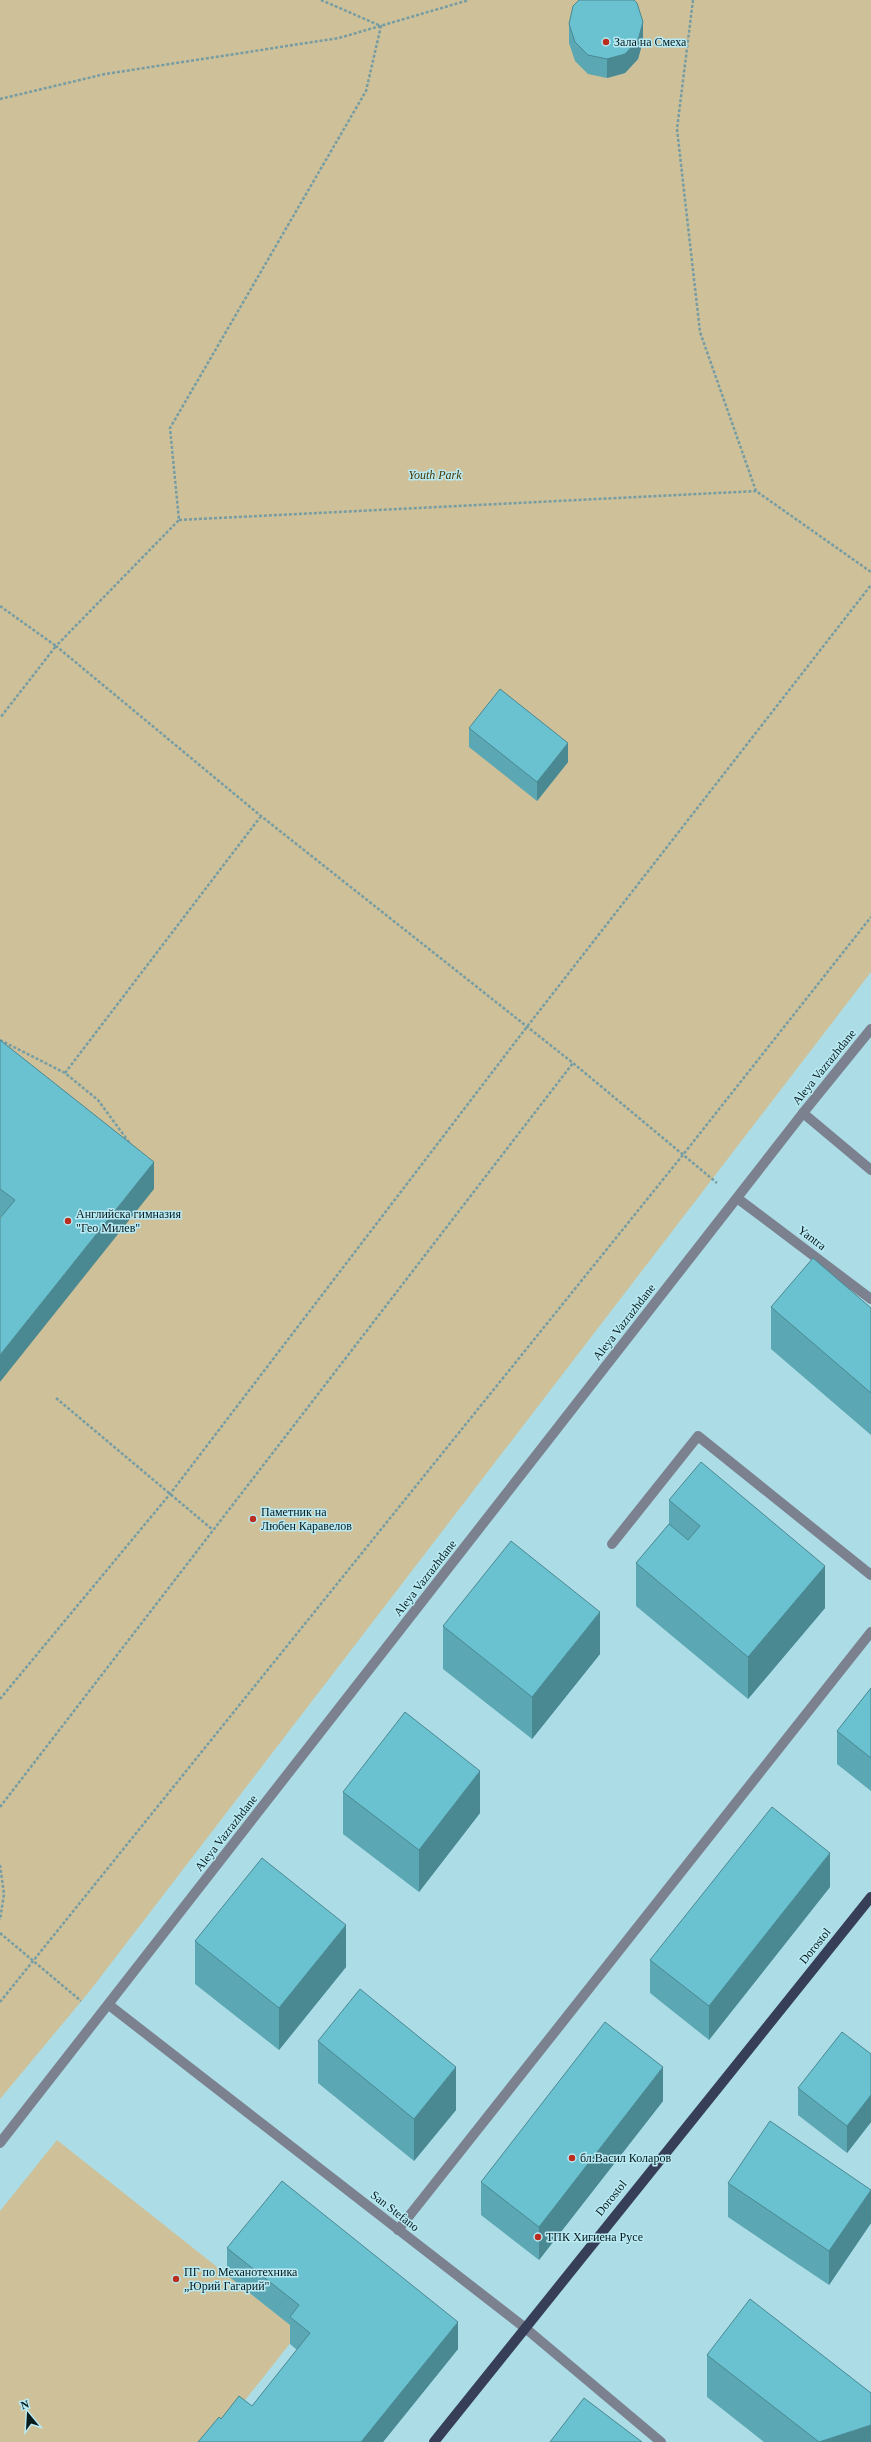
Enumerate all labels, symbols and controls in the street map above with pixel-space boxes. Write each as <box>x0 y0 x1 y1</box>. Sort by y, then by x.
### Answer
place label: Зала на Смеха <box>614 35 687 49</box>
marker: Зала на Смеха <box>601 37 611 47</box>
park label: Youth Park <box>408 468 462 482</box>
street label: Aleya Vazrazhdane <box>789 1027 859 1107</box>
place label: Aнглийска гимназия "Гео Милев" <box>76 1207 181 1235</box>
marker: Aнглийска гимназия "Гео Милев" <box>63 1216 73 1226</box>
street label: Yantra <box>795 1223 829 1253</box>
street label: Aleya Vazrazhdane <box>590 1281 658 1363</box>
place label: Паметник на Любен Каравелов <box>261 1505 352 1533</box>
marker: Паметник на Любен Каравелов <box>248 1514 258 1524</box>
street label: Aleya Vazrazhdane <box>391 1537 459 1619</box>
street label: Aleya Vazrazhdane <box>192 1792 260 1874</box>
street label: Dorostol <box>796 1925 834 1967</box>
place label: бл.Васил Коларов <box>580 2151 671 2165</box>
marker: бл.Васил Коларов <box>567 2153 577 2163</box>
street label: Dorostol <box>592 2177 630 2219</box>
street label: San Stefano <box>368 2188 422 2234</box>
place label: ТПК Хигиена Русе <box>546 2230 643 2244</box>
marker: ТПК Хигиена Русе <box>533 2232 543 2242</box>
place label: ПГ по Механотехника „Юрий Гагарий" <box>184 2265 298 2293</box>
marker: ПГ по Механотехника „Юрий Гагарий" <box>171 2274 181 2284</box>
north arrow <box>8 2394 48 2434</box>
text: N <box>19 2398 31 2411</box>

